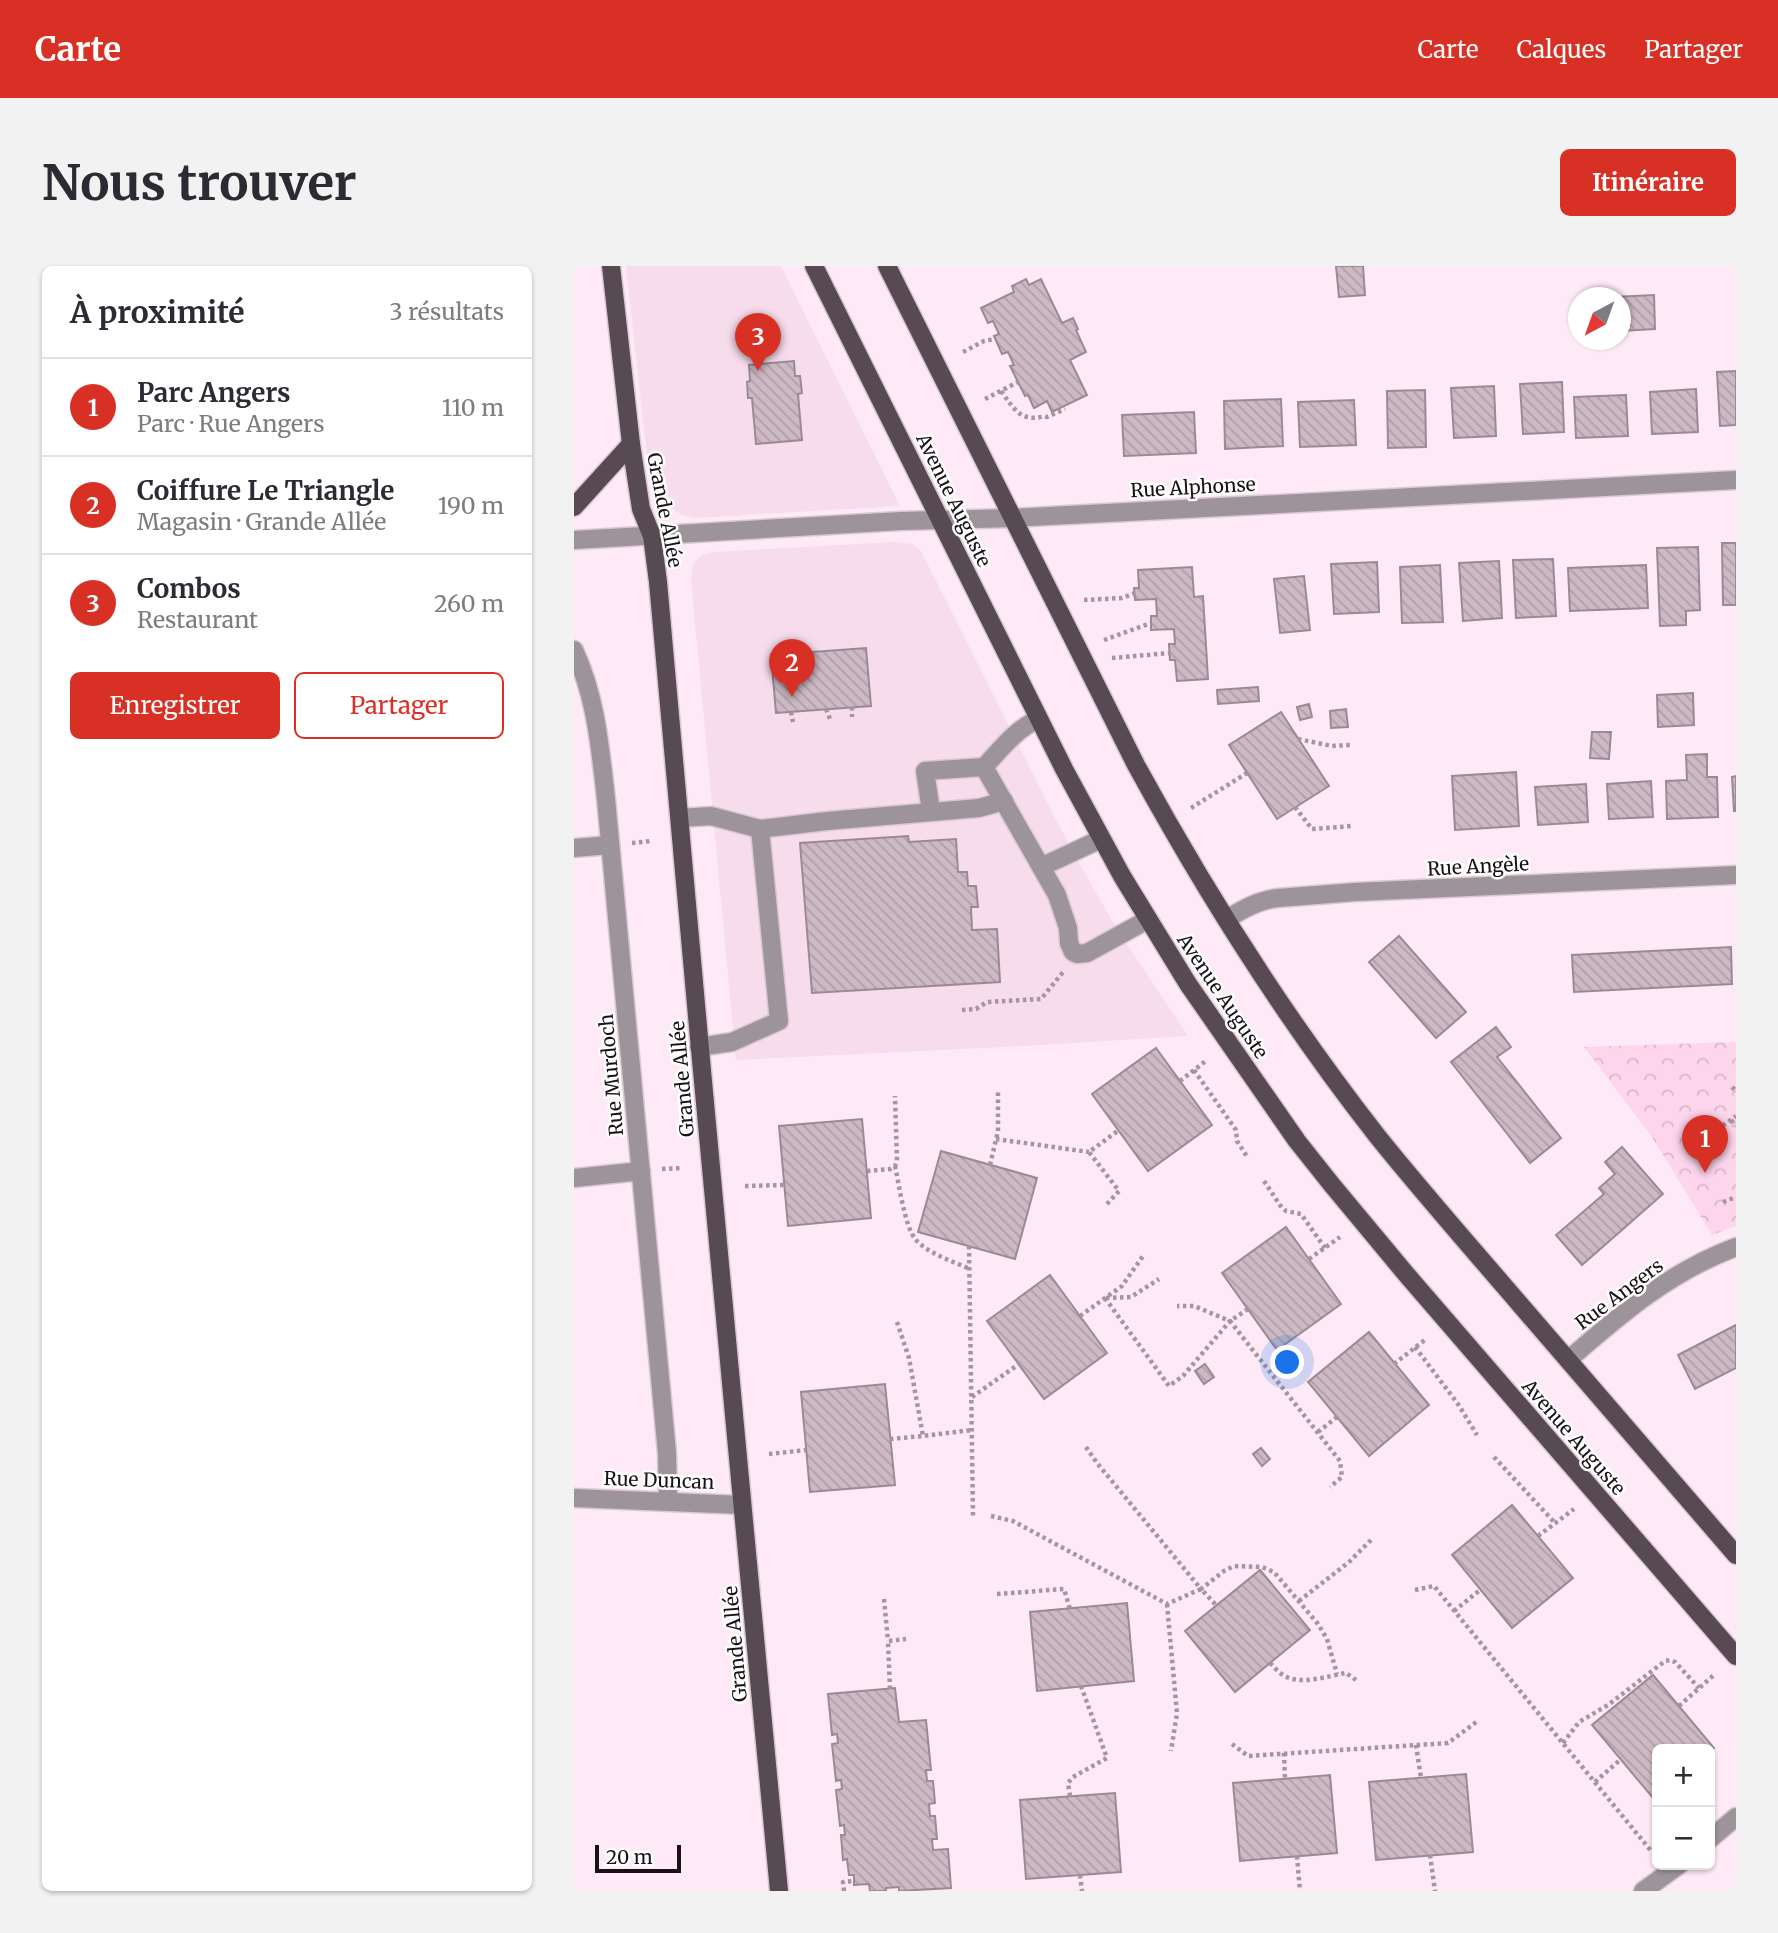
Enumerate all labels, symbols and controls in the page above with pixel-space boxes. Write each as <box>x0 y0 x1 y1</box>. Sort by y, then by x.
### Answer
text: Carte <box>35 29 121 70</box>
text: Carte <box>1417 34 1478 65</box>
text: Calques <box>1516 34 1606 65</box>
text: Partager <box>1644 34 1743 65</box>
button: Itinéraire <box>1560 149 1736 216</box>
text: Nous trouver <box>42 152 357 213</box>
north arrow <box>1568 287 1631 350</box>
text: À proximité <box>70 293 245 331</box>
text: 3 résultats <box>389 297 504 326</box>
pin: 3 <box>735 313 781 371</box>
text: Parc Angers <box>137 376 291 409</box>
text: 1 <box>88 393 98 422</box>
text: 110 m <box>442 393 504 422</box>
text: Parc · Rue Angers <box>137 409 324 438</box>
street label: Avenue Auguste <box>911 428 997 571</box>
street label: Grande Allée <box>642 451 688 569</box>
street label: Rue Alphonse <box>1130 472 1256 502</box>
text: Coiffure Le Triangle <box>137 474 394 507</box>
text: 2 <box>86 491 100 520</box>
text: 190 m <box>438 491 504 520</box>
text: Magasin · Grande Allée <box>137 507 386 536</box>
text: Combos <box>137 572 241 605</box>
text: 3 <box>86 589 100 618</box>
text: 260 m <box>434 589 504 618</box>
text: Restaurant <box>137 605 258 634</box>
pin: 2 <box>769 639 815 697</box>
button: Enregistrer <box>70 672 280 739</box>
button: Partager <box>294 672 504 739</box>
street label: Rue Angèle <box>1426 851 1530 881</box>
street label: Avenue Auguste <box>1172 928 1274 1063</box>
street label: Rue Murdoch <box>594 1013 628 1137</box>
street label: Grande Allée <box>665 1020 699 1138</box>
pin: 1 <box>1682 1115 1728 1173</box>
street label: Rue Angers <box>1570 1253 1668 1335</box>
your location <box>1270 1345 1304 1379</box>
street label: Avenue Auguste <box>1517 1373 1631 1500</box>
street label: Rue Duncan <box>603 1466 715 1494</box>
street label: Grande Allée <box>718 1585 752 1703</box>
map controls <box>1652 1744 1715 1870</box>
button: + <box>1652 1744 1715 1807</box>
button: − <box>1652 1807 1715 1870</box>
scale bar <box>595 1842 681 1874</box>
text: 20 m <box>606 1845 653 1869</box>

